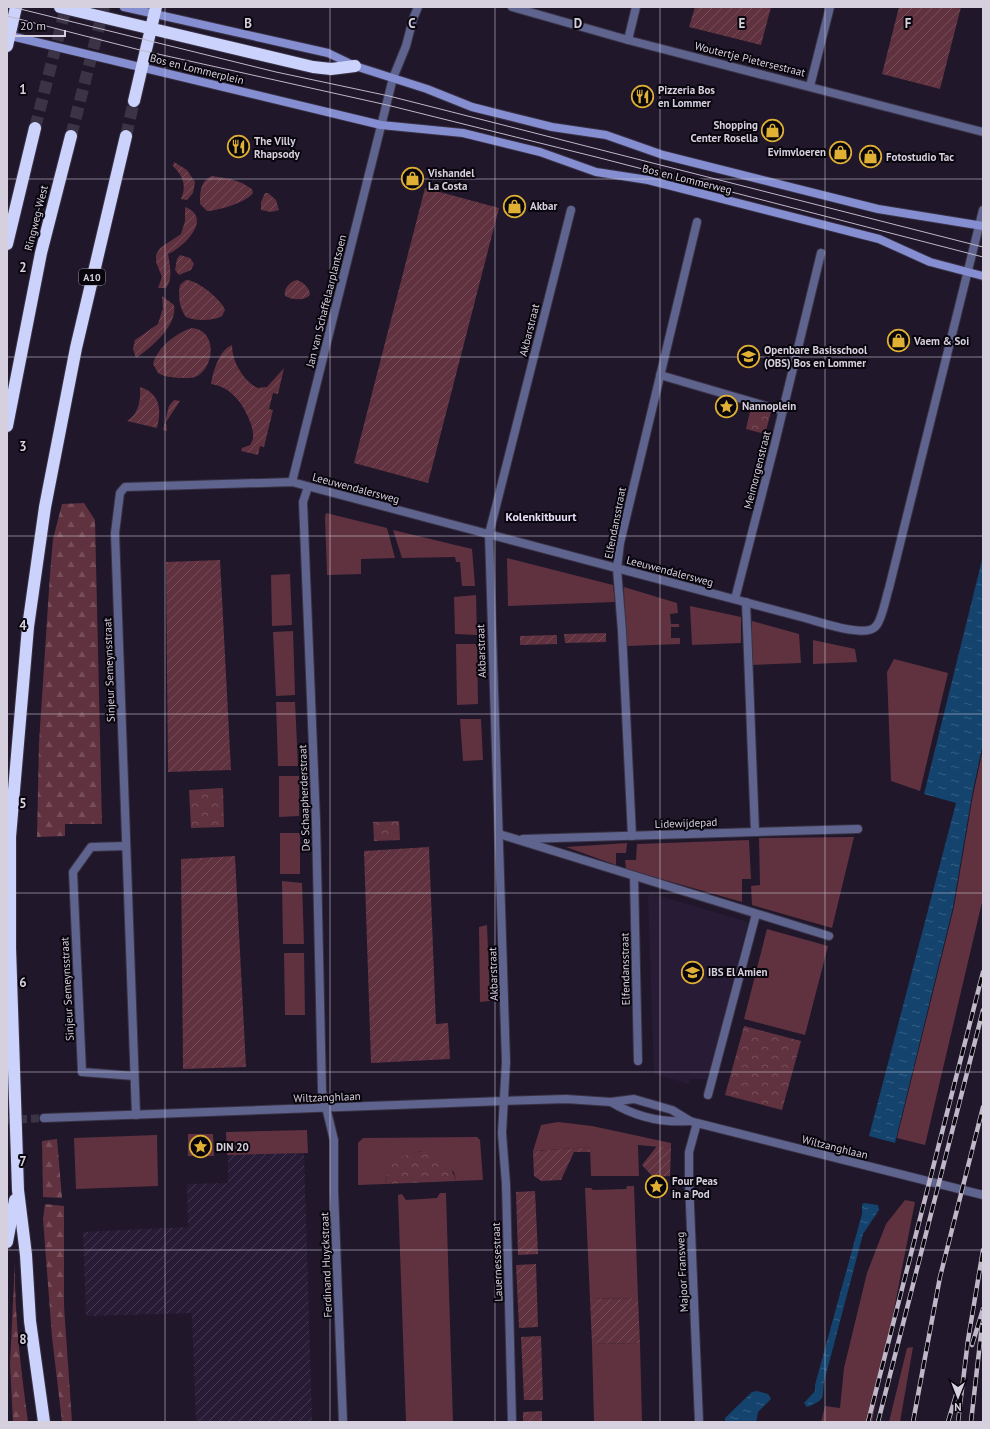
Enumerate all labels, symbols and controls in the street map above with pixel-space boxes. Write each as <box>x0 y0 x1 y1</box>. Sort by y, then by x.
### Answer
scale bar <box>14 12 65 38</box>
text: B <box>244 15 252 32</box>
text: C <box>408 15 416 32</box>
text: D <box>574 15 582 32</box>
text: E <box>739 15 746 32</box>
text: F <box>905 15 912 32</box>
text: 20 m <box>20 18 46 33</box>
street label: Woutertje Pietersestraat <box>693 38 807 80</box>
street label: Bos en Lommerplein <box>149 51 245 87</box>
text: 1 <box>19 81 27 98</box>
restaurant icon: Pizzeria Bos en Lommer <box>629 83 655 109</box>
place label: Pizzeria Bos en Lommer <box>658 83 715 110</box>
place label: Shopping Center Rosella <box>690 118 758 145</box>
shop icon: Shopping Center Rosella <box>760 118 786 144</box>
restaurant icon: The Villy Rhapsody <box>225 134 251 160</box>
place label: The Villy Rhapsody <box>254 134 300 161</box>
shop icon: Evimvloeren <box>828 139 854 165</box>
shop icon: Fotostudio Tac <box>857 144 883 170</box>
place label: Evimvloeren <box>768 145 826 159</box>
place label: Fotostudio Tac <box>886 150 954 164</box>
street label: Bos en Lommerweg <box>641 161 733 197</box>
shop icon: Vishandel La Costa <box>399 166 425 192</box>
place label: Vishandel La Costa <box>427 166 475 193</box>
street label: Ringweg-West <box>21 183 51 252</box>
shop icon: Akbar <box>501 193 527 219</box>
place label: Akbar <box>530 199 557 213</box>
street label: Jan van Schaffelaarplantsoen <box>302 233 349 370</box>
text: 2 <box>19 259 27 276</box>
road number: A10 <box>79 269 105 285</box>
street label: Akbarstraat <box>516 302 542 358</box>
shop icon: Vaem & Soi <box>886 328 912 354</box>
place label: Vaem & Soi <box>913 334 969 348</box>
school or university icon: Openbare Basisschool (OBS) Bos en Lommer <box>736 343 762 369</box>
place label: Openbare Basisschool (OBS) Bos en Lommer <box>764 343 868 370</box>
place icon: Nannoplein <box>714 393 740 419</box>
place label: Nannoplein <box>742 399 796 413</box>
street label: Meimorgenstraat <box>741 429 774 511</box>
text: 3 <box>19 438 27 455</box>
street label: Leeuwendalersweg <box>311 470 401 506</box>
street label: Elfendansstraat <box>601 486 629 560</box>
district label: Kolenkitbuurt <box>506 509 577 524</box>
street label: Leeuwendalersweg <box>625 553 715 589</box>
text: 4 <box>19 617 27 634</box>
street label: Sinjeur Semeynsstraat <box>100 617 118 722</box>
street label: Akbarstraat <box>473 624 489 678</box>
street label: De Schaapherderstraat <box>295 744 313 852</box>
text: 5 <box>19 795 27 812</box>
street label: Lidewijdepad <box>654 815 718 831</box>
street label: Elfendansstraat <box>617 932 633 1006</box>
street label: Sinjeur Semeynsstraat <box>57 936 77 1041</box>
street label: Akbarstraat <box>485 947 501 1001</box>
school or university icon: IBS El Amien <box>680 959 706 985</box>
place label: IBS El Amien <box>708 965 768 979</box>
text: 6 <box>19 974 27 991</box>
street label: Wiltzanghlaan <box>293 1089 361 1105</box>
street label: Wiltzanghlaan <box>801 1132 869 1162</box>
place icon: DIN 20 <box>188 1134 214 1160</box>
place label: DIN 20 <box>216 1140 249 1154</box>
text: 7 <box>19 1153 27 1170</box>
place icon: Four Peas in a Pod <box>643 1174 669 1200</box>
place label: Four Peas in a Pod <box>672 1174 718 1201</box>
street label: Ferdinand Huyckstraat <box>317 1212 335 1318</box>
street label: Lauernessestraat <box>489 1222 505 1302</box>
street label: Majoor Fransweg <box>673 1231 691 1313</box>
text: 8 <box>19 1331 27 1348</box>
north arrow <box>938 1377 978 1417</box>
text: N <box>954 1400 962 1414</box>

